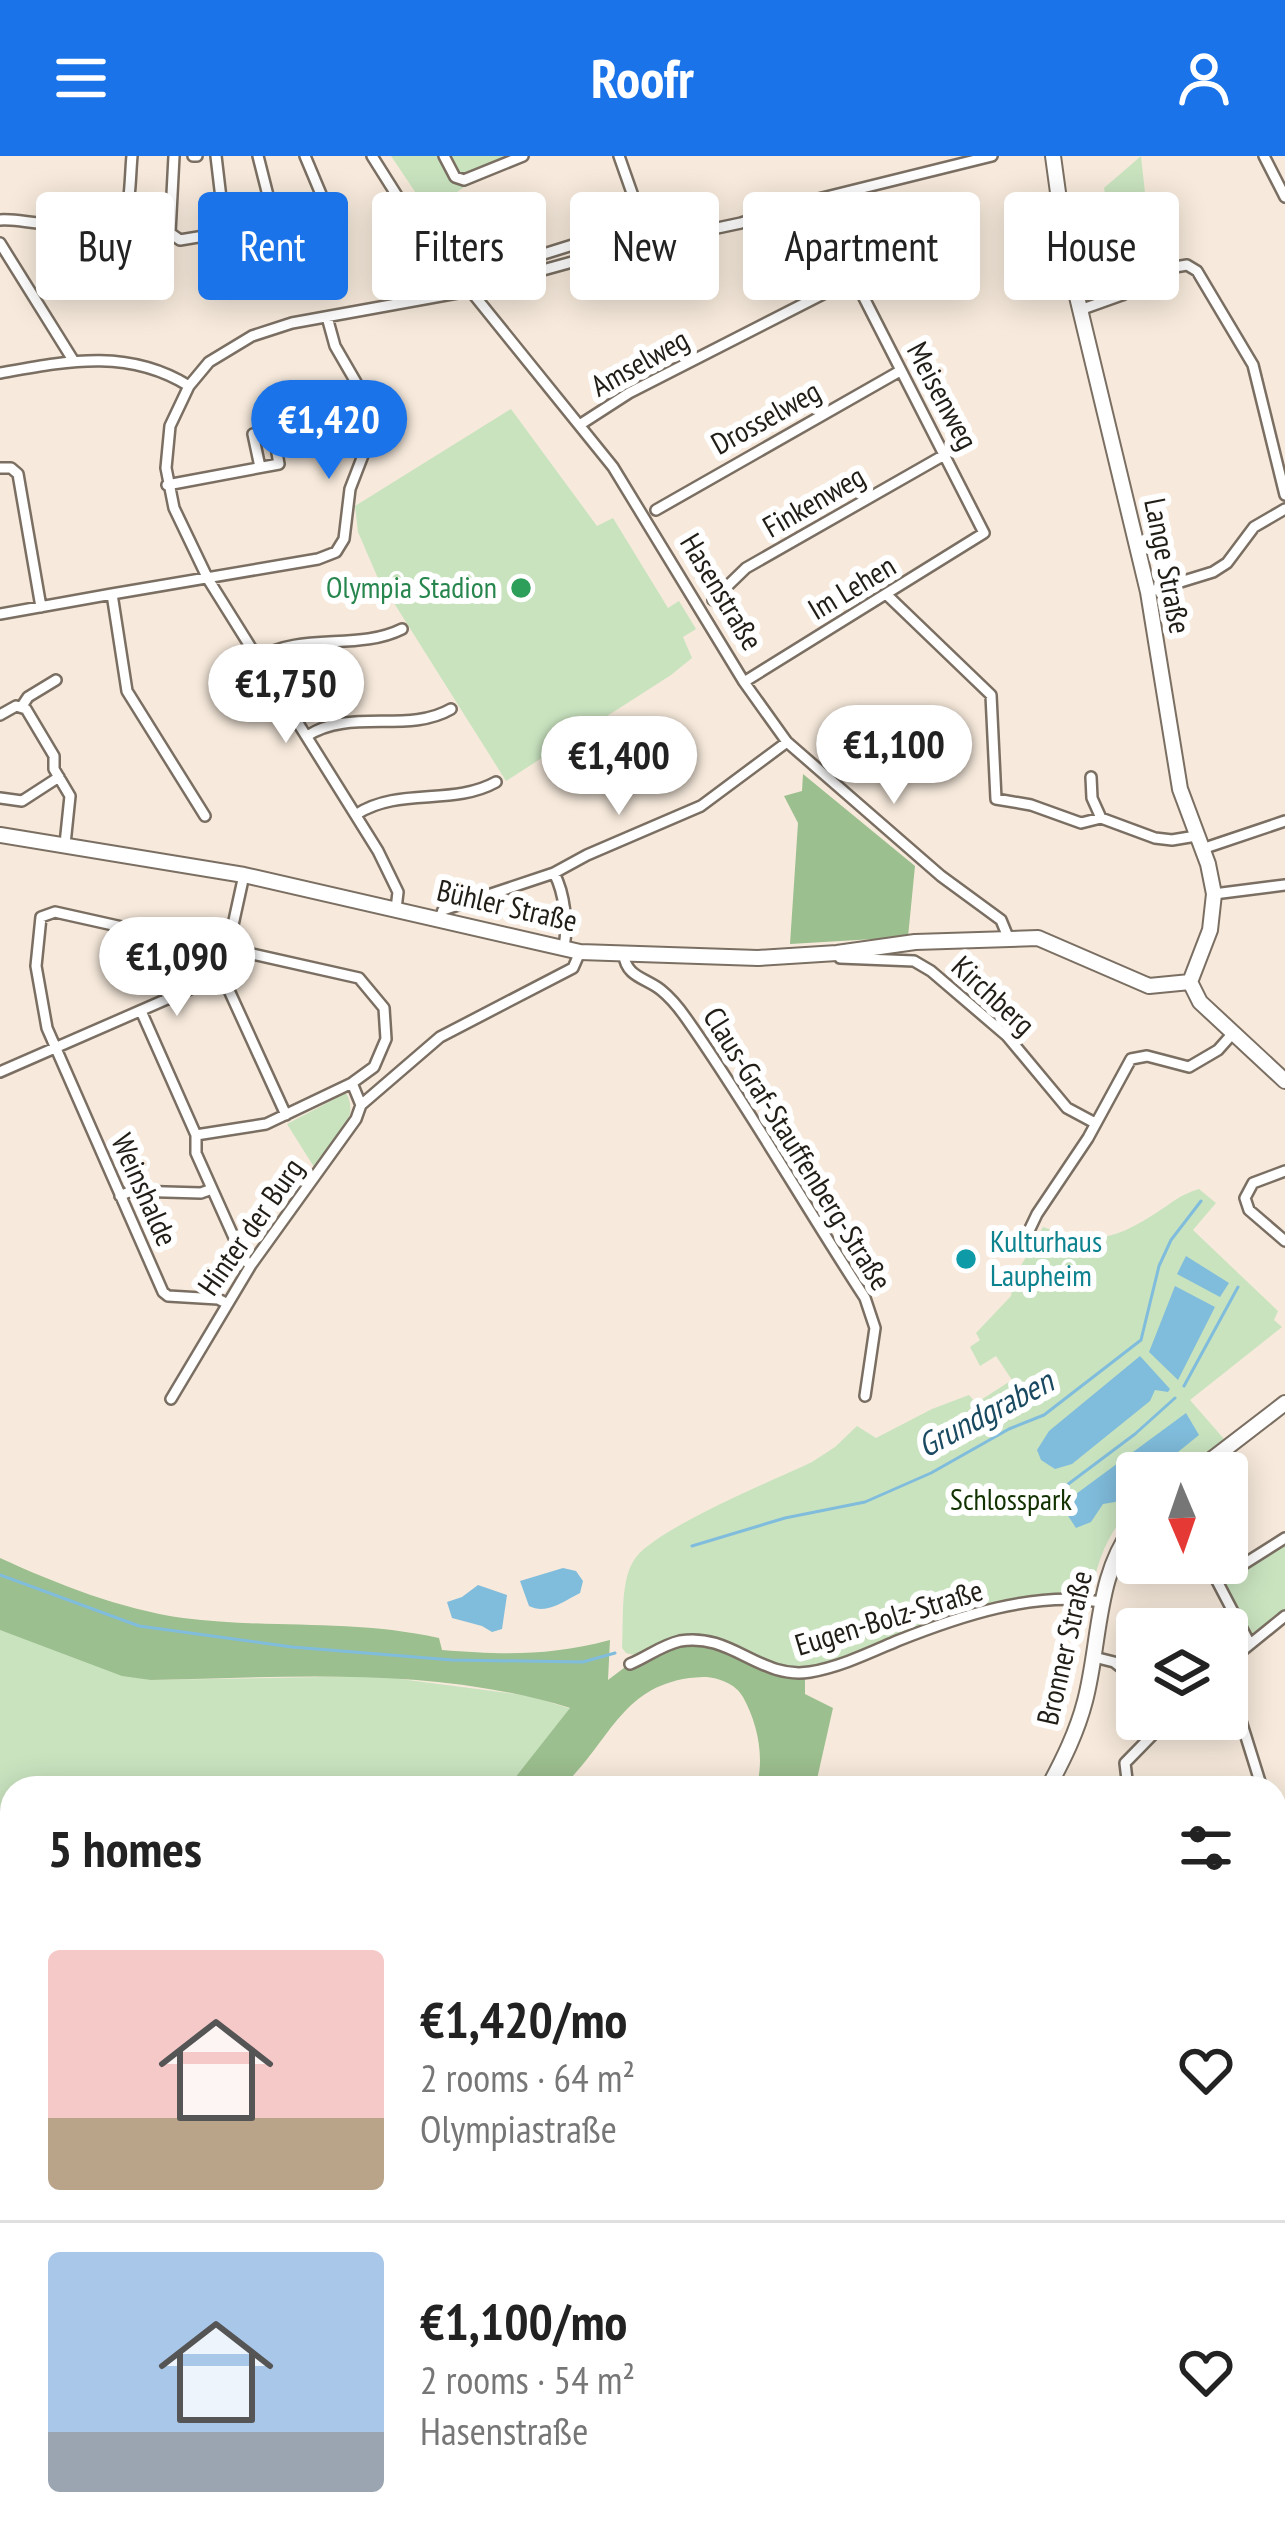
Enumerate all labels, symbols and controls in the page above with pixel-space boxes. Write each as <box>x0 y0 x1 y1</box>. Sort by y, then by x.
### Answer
text: Roofr <box>591 43 694 113</box>
icon: menu <box>48 45 114 111</box>
icon: person <box>1171 45 1237 111</box>
chip: Buy <box>36 192 174 300</box>
chip: Rent <box>198 192 348 300</box>
chip: Filters <box>372 192 546 300</box>
chip: New <box>570 192 719 300</box>
chip: Apartment <box>743 192 980 300</box>
chip: House <box>1004 192 1179 300</box>
street label: Amselweg <box>584 319 695 404</box>
street label: Meisenweg <box>899 335 988 456</box>
street label: Drosselweg <box>704 371 827 463</box>
pin: €1,420 <box>231 380 427 482</box>
text: €1,420 <box>278 393 380 444</box>
street label: Finkenweg <box>755 456 871 545</box>
street label: Lange Straße <box>1136 495 1201 637</box>
street label: Hasenstraße <box>672 526 772 657</box>
street label: Im Lehen <box>800 545 902 628</box>
place label: Olympia Stadion <box>326 567 497 606</box>
marker: Olympia Stadion <box>508 575 534 601</box>
pin: €1,750 <box>188 644 384 746</box>
text: €1,750 <box>235 657 337 708</box>
pin: €1,100 <box>796 705 992 807</box>
pin: €1,400 <box>521 716 717 818</box>
text: €1,100 <box>843 718 945 769</box>
text: €1,400 <box>568 729 670 780</box>
street label: Bühler Straße <box>433 869 581 940</box>
pin: €1,090 <box>79 917 275 1019</box>
text: €1,090 <box>126 930 228 981</box>
street label: Kirchberg <box>944 947 1044 1043</box>
street label: Claus-Graf-Stauffenberg-Straße <box>695 999 901 1297</box>
street label: Weinshalde <box>103 1127 187 1252</box>
street label: Hinter der Burg <box>188 1150 311 1302</box>
place label: Kulturhaus Laupheim <box>990 1221 1102 1294</box>
marker: Kulturhaus Laupheim <box>953 1246 979 1272</box>
water label: Grundgraben <box>910 1358 1061 1466</box>
north arrow <box>1116 1452 1248 1584</box>
map controls <box>1116 1452 1248 1740</box>
park label: Schlosspark <box>950 1479 1072 1518</box>
street label: Bronner Straße <box>1027 1567 1100 1729</box>
street label: Eugen-Bolz-Straße <box>790 1570 987 1664</box>
button: layers <box>1116 1608 1248 1740</box>
text: 5 homes <box>48 1815 202 1881</box>
icon: filters <box>1173 1815 1239 1881</box>
text: €1,420/mo <box>420 1986 627 2052</box>
icon: home <box>144 1998 288 2142</box>
icon: heart <box>1173 2037 1239 2103</box>
text: 2 rooms · 64 m² <box>420 2052 635 2103</box>
text: Olympiastraße <box>420 2103 617 2154</box>
text: €1,100/mo <box>420 2288 627 2354</box>
icon: home <box>144 2300 288 2444</box>
icon: heart <box>1173 2339 1239 2405</box>
text: 2 rooms · 54 m² <box>420 2354 635 2405</box>
text: Hasenstraße <box>420 2405 588 2456</box>

